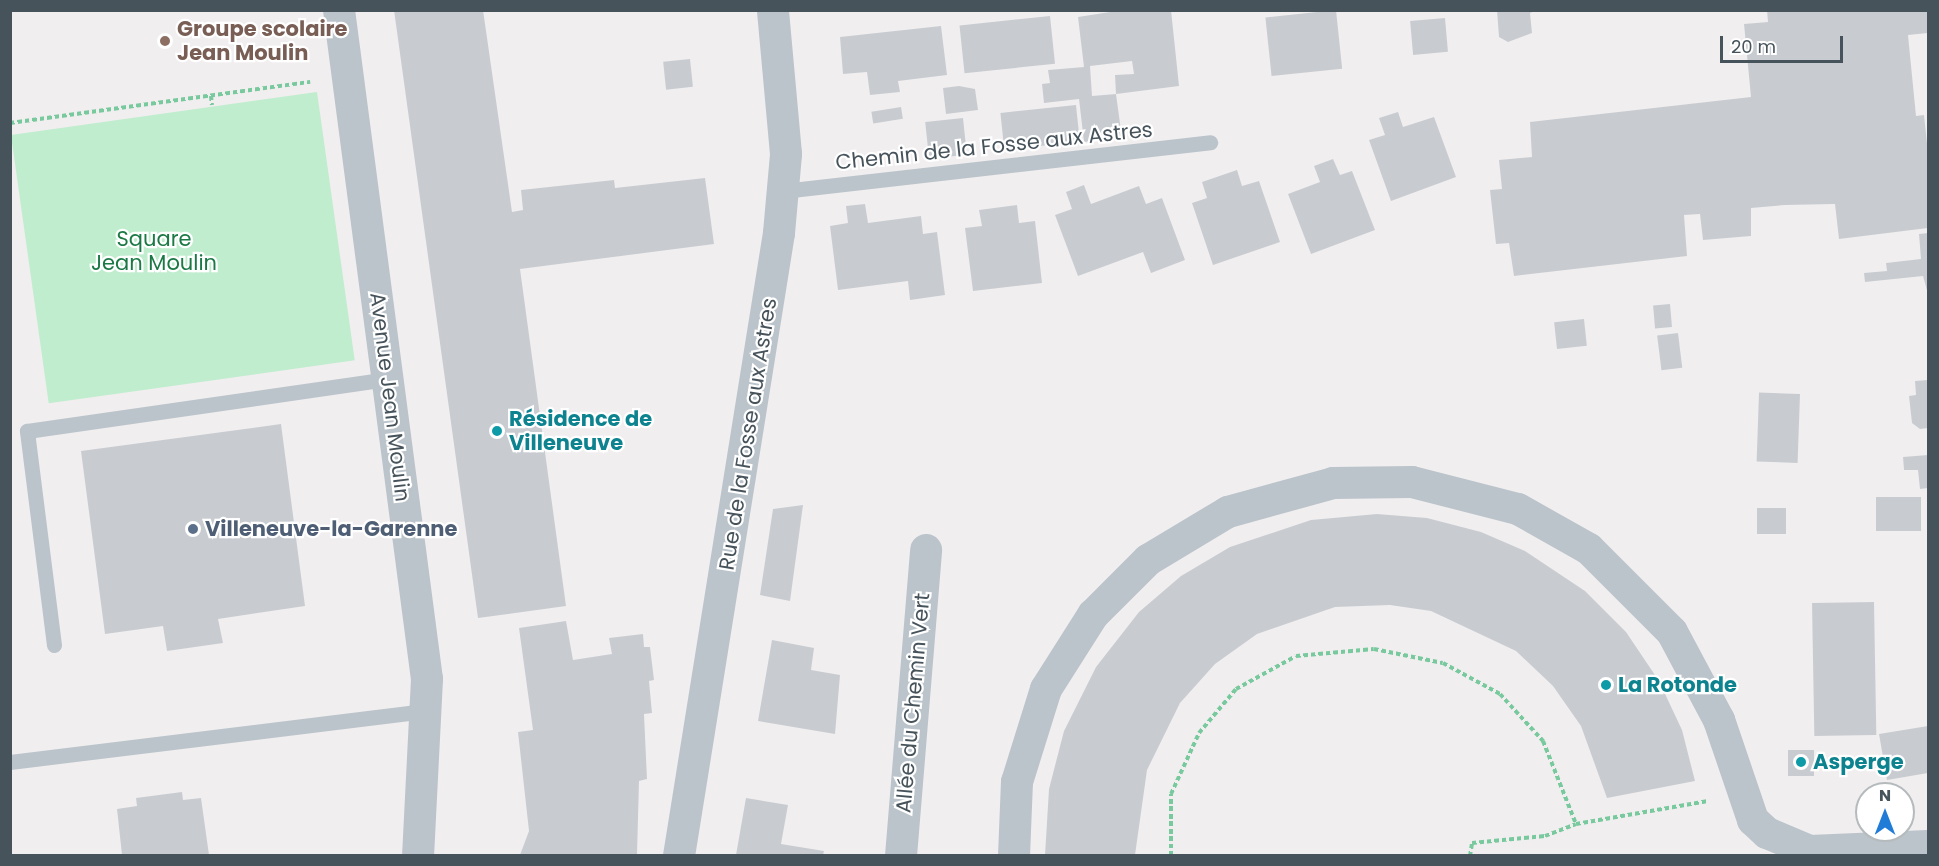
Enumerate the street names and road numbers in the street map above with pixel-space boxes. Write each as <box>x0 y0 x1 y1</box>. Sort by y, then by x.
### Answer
street label: Chemin de la Fosse aux Astres <box>834 117 1154 175</box>
street label: Avenue Jean Moulin <box>365 291 415 503</box>
street label: Rue de la Fosse aux Astres <box>714 296 782 572</box>
street label: Allée du Chemin Vert <box>891 592 935 814</box>

